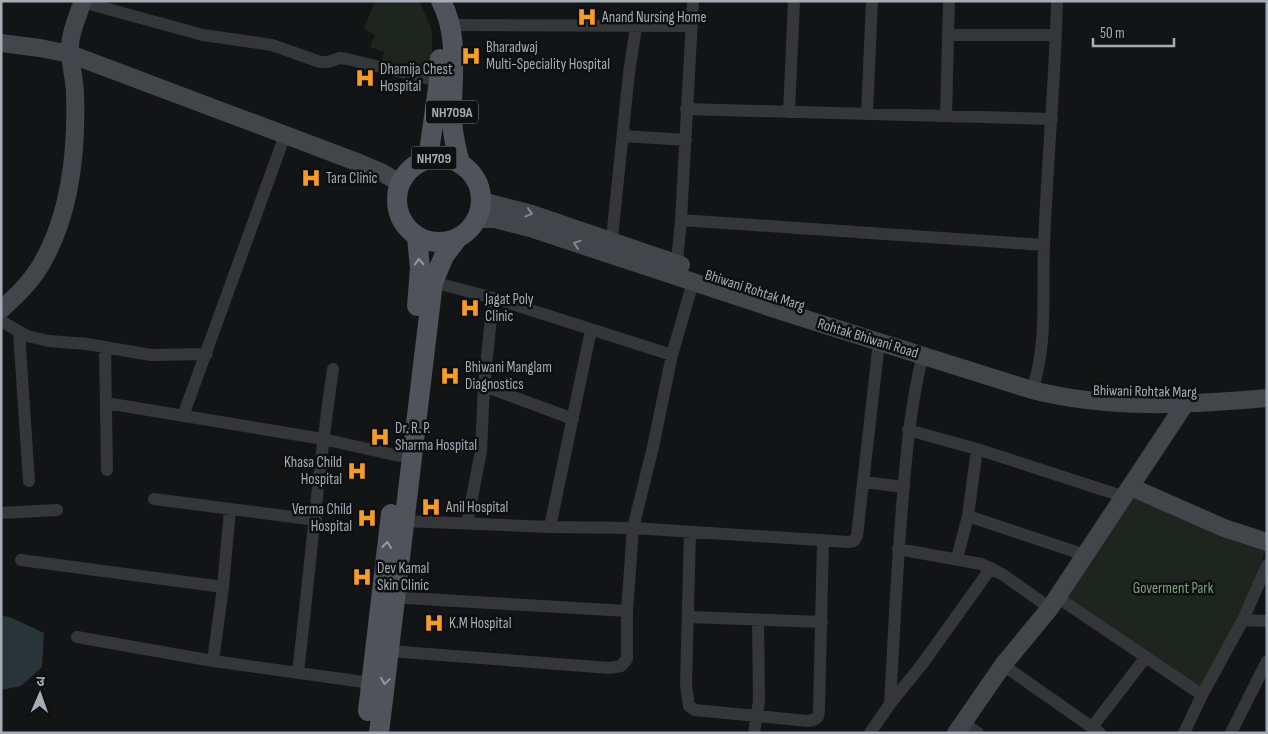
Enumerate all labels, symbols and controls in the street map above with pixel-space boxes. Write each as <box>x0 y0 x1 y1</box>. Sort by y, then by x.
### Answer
hospital icon: Anand Nursing Home <box>576 6 598 28</box>
place label: Anand Nursing Home <box>601 8 706 27</box>
scale bar <box>1093 15 1174 47</box>
text: 50 m <box>1100 24 1125 43</box>
place label: Bharadwaj Multi-Speciality Hospital <box>486 38 610 74</box>
hospital icon: Bharadwaj Multi-Speciality Hospital <box>460 45 482 67</box>
place label: Dhamija Chest Hospital <box>380 60 453 96</box>
hospital icon: Dhamija Chest Hospital <box>354 67 376 89</box>
road number: NH709A <box>426 100 478 124</box>
road number: NH709 <box>412 146 456 170</box>
hospital icon: Tara Clinic <box>300 167 322 189</box>
place label: Tara Clinic <box>326 169 377 188</box>
one-way arrow <box>524 208 533 218</box>
one-way arrow <box>574 240 582 250</box>
one-way arrow <box>414 258 425 266</box>
street label: Bhiwani Rohtak Marg <box>702 265 807 316</box>
place label: Jagat Poly Clinic <box>484 290 534 326</box>
hospital icon: Jagat Poly Clinic <box>459 297 481 319</box>
street label: Rohtak Bhiwani Road <box>815 314 921 363</box>
place label: Bhiwani Manglam Diagnostics <box>465 358 552 394</box>
hospital icon: Bhiwani Manglam Diagnostics <box>439 365 461 387</box>
street label: Bhiwani Rohtak Marg <box>1093 381 1197 402</box>
place label: Dr. R. P. Sharma Hospital <box>395 419 477 455</box>
hospital icon: Dr. R. P. Sharma Hospital <box>369 426 391 448</box>
place label: Khasa Child Hospital <box>284 453 342 489</box>
hospital icon: Khasa Child Hospital <box>346 460 368 482</box>
hospital icon: Anil Hospital <box>420 496 442 518</box>
place label: Anil Hospital <box>445 498 508 517</box>
place label: Verma Child Hospital <box>292 500 352 536</box>
hospital icon: Verma Child Hospital <box>356 507 378 529</box>
one-way arrow <box>381 541 392 549</box>
place label: Dev Kamal Skin Clinic <box>377 559 429 595</box>
hospital icon: Dev Kamal Skin Clinic <box>351 566 373 588</box>
park label: Goverment Park <box>1133 579 1214 598</box>
hospital icon: K.M Hospital <box>423 612 445 634</box>
place label: K.M Hospital <box>449 614 511 633</box>
north arrow <box>15 669 65 719</box>
text: उ <box>36 673 46 690</box>
one-way arrow <box>380 677 391 685</box>

